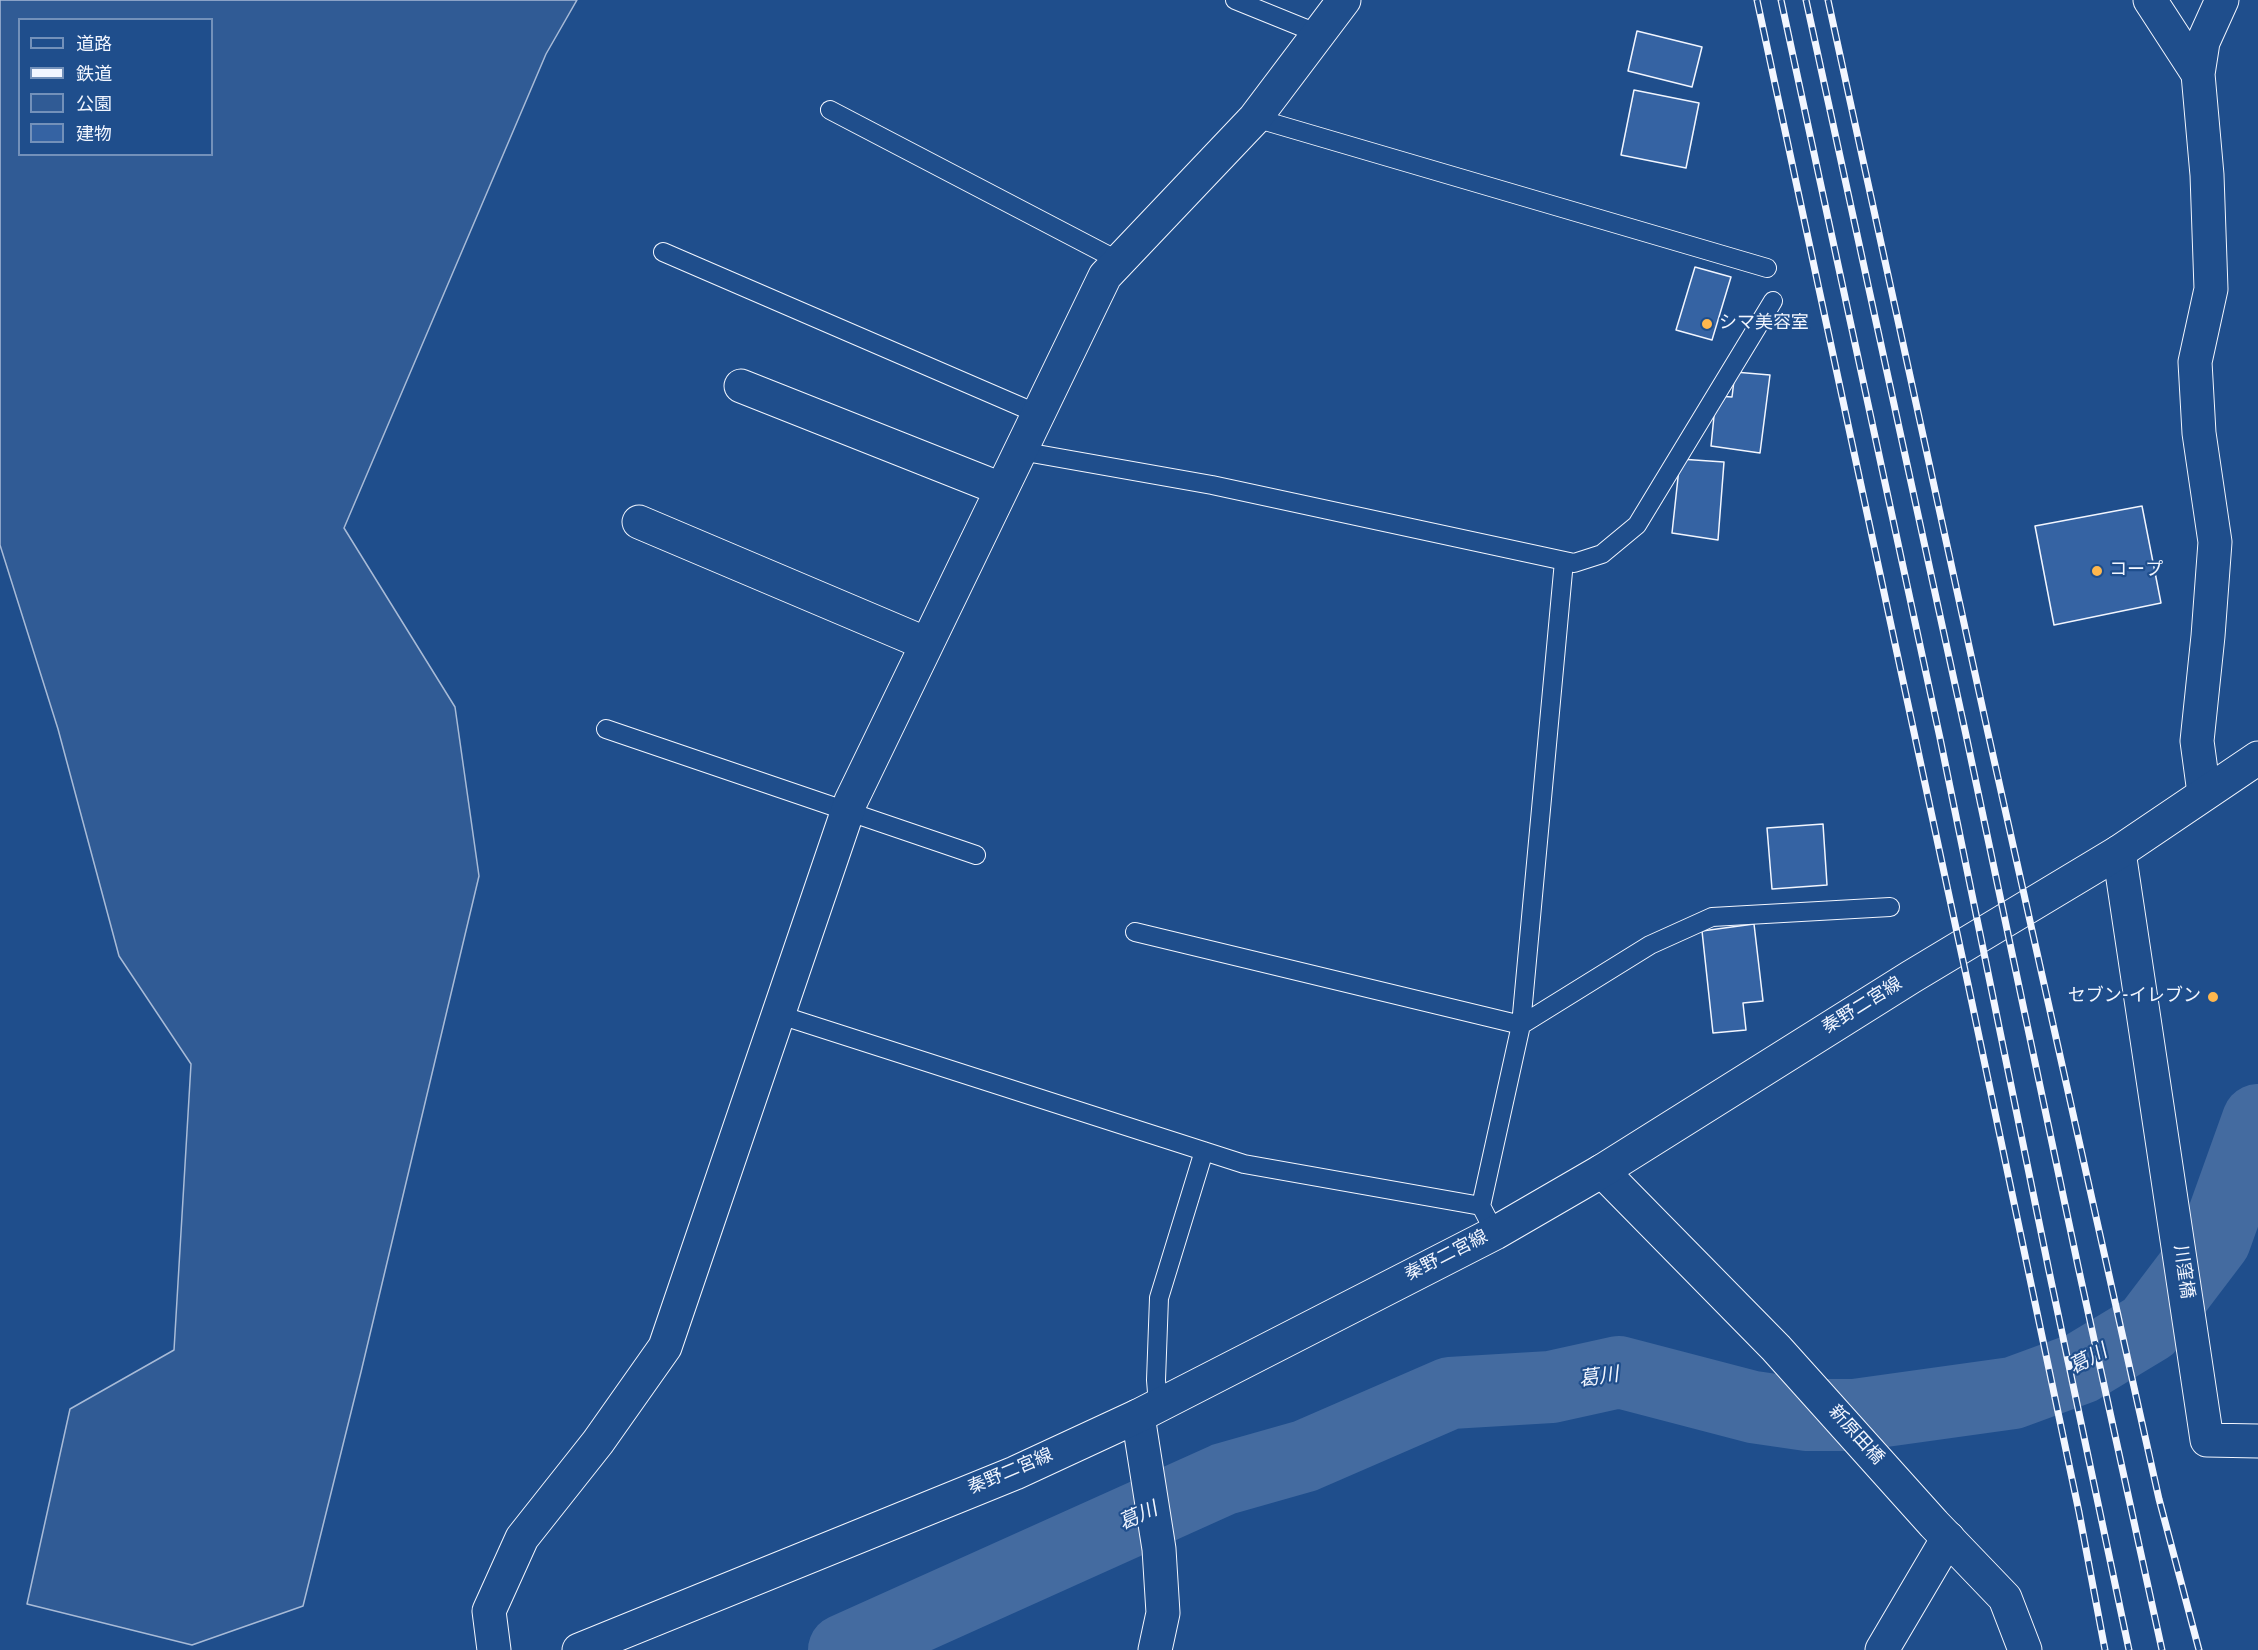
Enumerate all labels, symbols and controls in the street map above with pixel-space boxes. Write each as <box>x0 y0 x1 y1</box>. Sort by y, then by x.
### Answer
legend <box>18 18 213 156</box>
text: 道路 <box>76 34 112 57</box>
text: 鉄道 <box>76 64 112 87</box>
text: 公園 <box>76 94 112 117</box>
text: 建物 <box>76 124 112 147</box>
place label: シマ美容室 <box>1719 313 1809 335</box>
marker: シマ美容室 <box>1700 317 1714 331</box>
place label: コープ <box>2109 560 2163 582</box>
marker: コープ <box>2090 564 2104 578</box>
street label: 秦野二宮線 <box>1819 974 1907 1040</box>
place label: セブン-イレブン <box>2068 986 2201 1008</box>
marker: セブン-イレブン <box>2206 990 2220 1004</box>
street label: 秦野二宮線 <box>1402 1227 1492 1287</box>
street label: 川窪橋 <box>2168 1244 2196 1300</box>
water label: 葛川 <box>2066 1341 2112 1381</box>
water label: 葛川 <box>1578 1364 1620 1394</box>
street label: 新原田橋 <box>1823 1402 1887 1470</box>
street label: 秦野二宮線 <box>965 1445 1057 1501</box>
water label: 葛川 <box>1116 1499 1162 1537</box>

